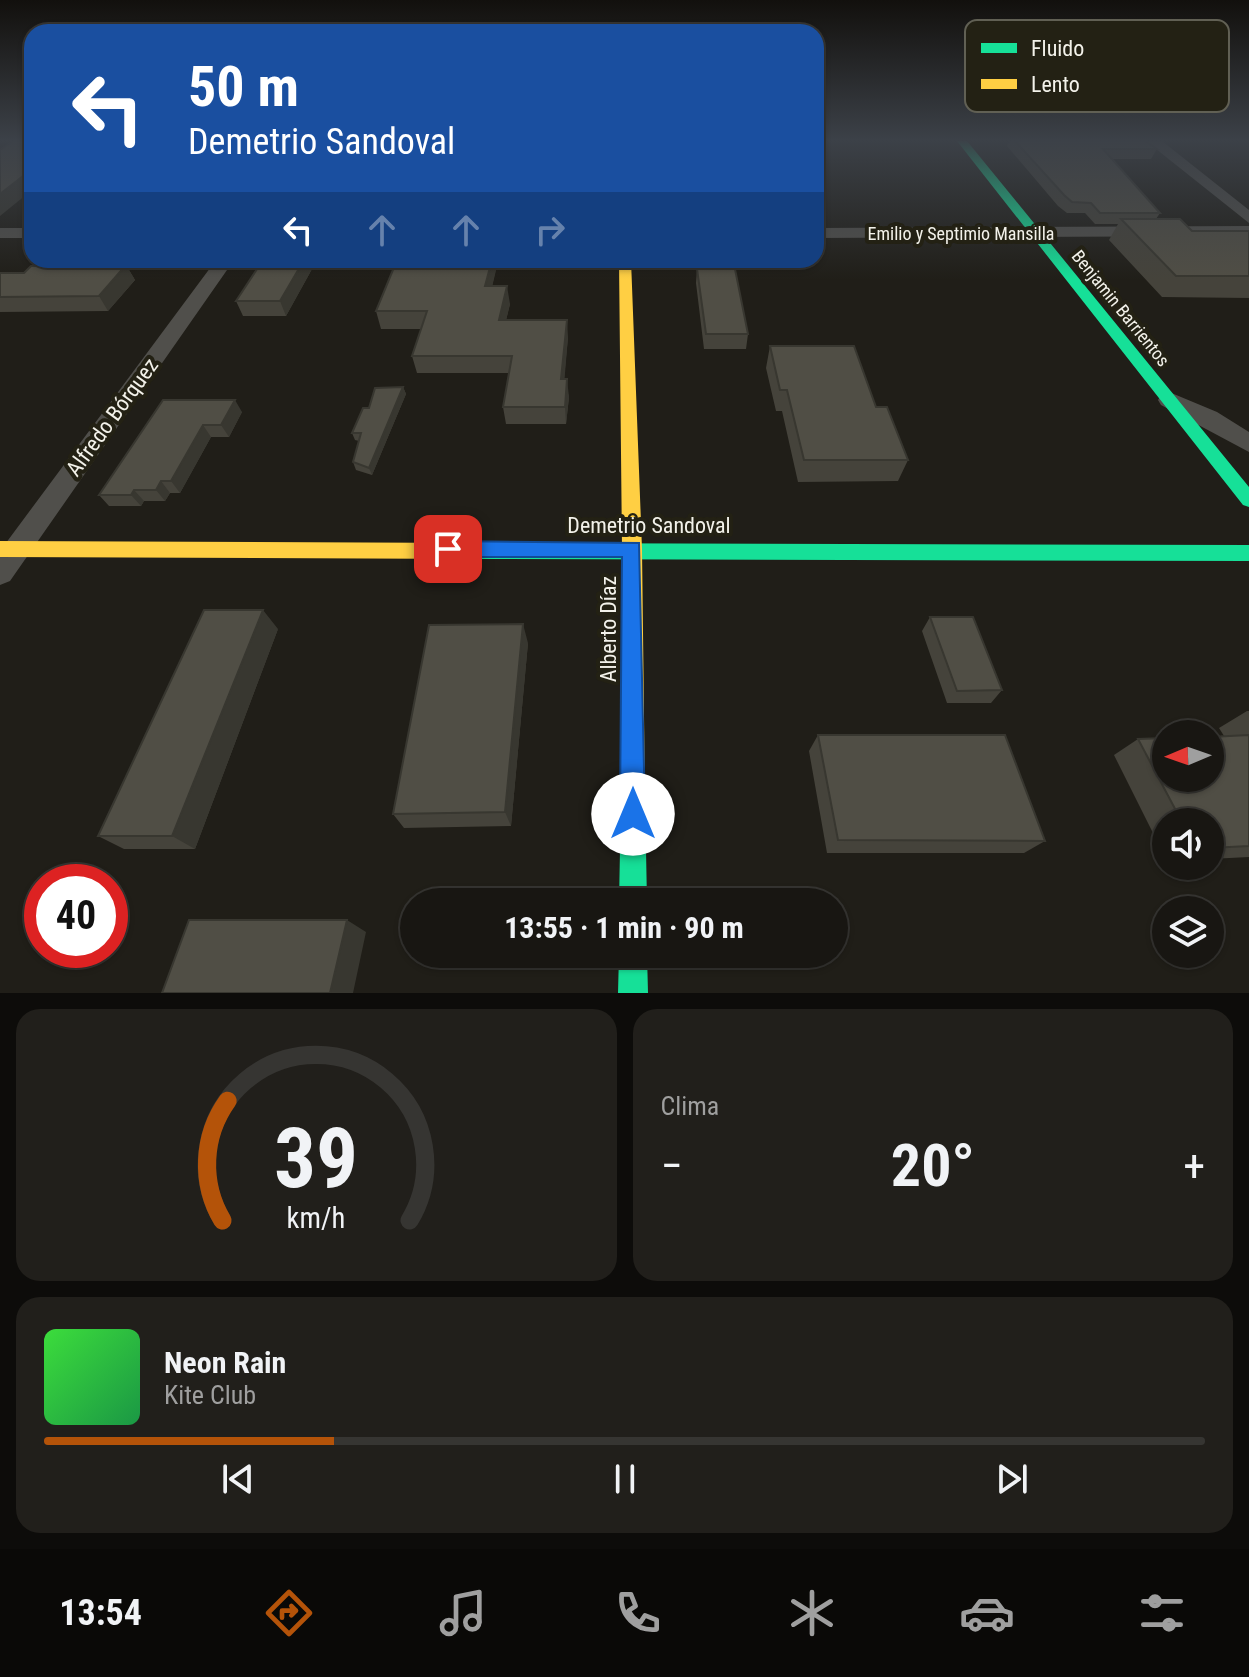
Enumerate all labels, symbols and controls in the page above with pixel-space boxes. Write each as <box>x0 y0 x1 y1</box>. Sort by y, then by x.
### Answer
legend <box>965 20 1229 112</box>
text: Fluido <box>1031 36 1084 61</box>
text: 50 m <box>188 54 299 120</box>
icon: left <box>56 56 160 160</box>
text: Lento <box>1031 72 1080 97</box>
text: Demetrio Sandoval <box>188 121 455 163</box>
icon: left <box>276 208 320 252</box>
icon: ahead <box>360 208 404 252</box>
icon: ahead <box>444 208 488 252</box>
icon: right <box>528 208 572 252</box>
street label: Emilio y Septimio Mansilla <box>868 223 1054 244</box>
street label: Benjamin Barrientos <box>1068 246 1174 370</box>
street label: Alfredo Bórquez <box>61 353 163 481</box>
street label: Demetrio Sandoval <box>567 513 731 538</box>
pin <box>414 515 482 583</box>
icon: arrive <box>426 527 470 571</box>
street label: Alberto Díaz <box>596 576 621 682</box>
north arrow <box>1152 720 1224 792</box>
map controls <box>1152 720 1224 968</box>
position arrow <box>591 772 675 856</box>
button: sound <box>1152 808 1224 880</box>
speed limit sign: 40 <box>24 864 128 968</box>
button: layers <box>1152 896 1224 968</box>
text: 13:55 · 1 min · 90 m <box>504 910 744 945</box>
text: Clima <box>661 1091 719 1121</box>
text: 39 <box>274 1110 358 1207</box>
text: 20° <box>891 1130 975 1201</box>
text: − <box>661 1140 683 1192</box>
text: + <box>1183 1140 1205 1192</box>
text: km/h <box>287 1201 346 1235</box>
text: Neon Rain <box>164 1345 286 1380</box>
text: Kite Club <box>164 1380 256 1410</box>
icon: previous <box>216 1457 260 1501</box>
icon: pause <box>603 1457 647 1501</box>
icon: next <box>990 1457 1034 1501</box>
icon: directions <box>261 1585 317 1641</box>
icon: music <box>435 1585 491 1641</box>
icon: phone <box>610 1585 666 1641</box>
icon: climate <box>784 1585 840 1641</box>
icon: car <box>959 1585 1015 1641</box>
icon: filters <box>1134 1585 1190 1641</box>
text: 13:54 <box>59 1592 142 1634</box>

